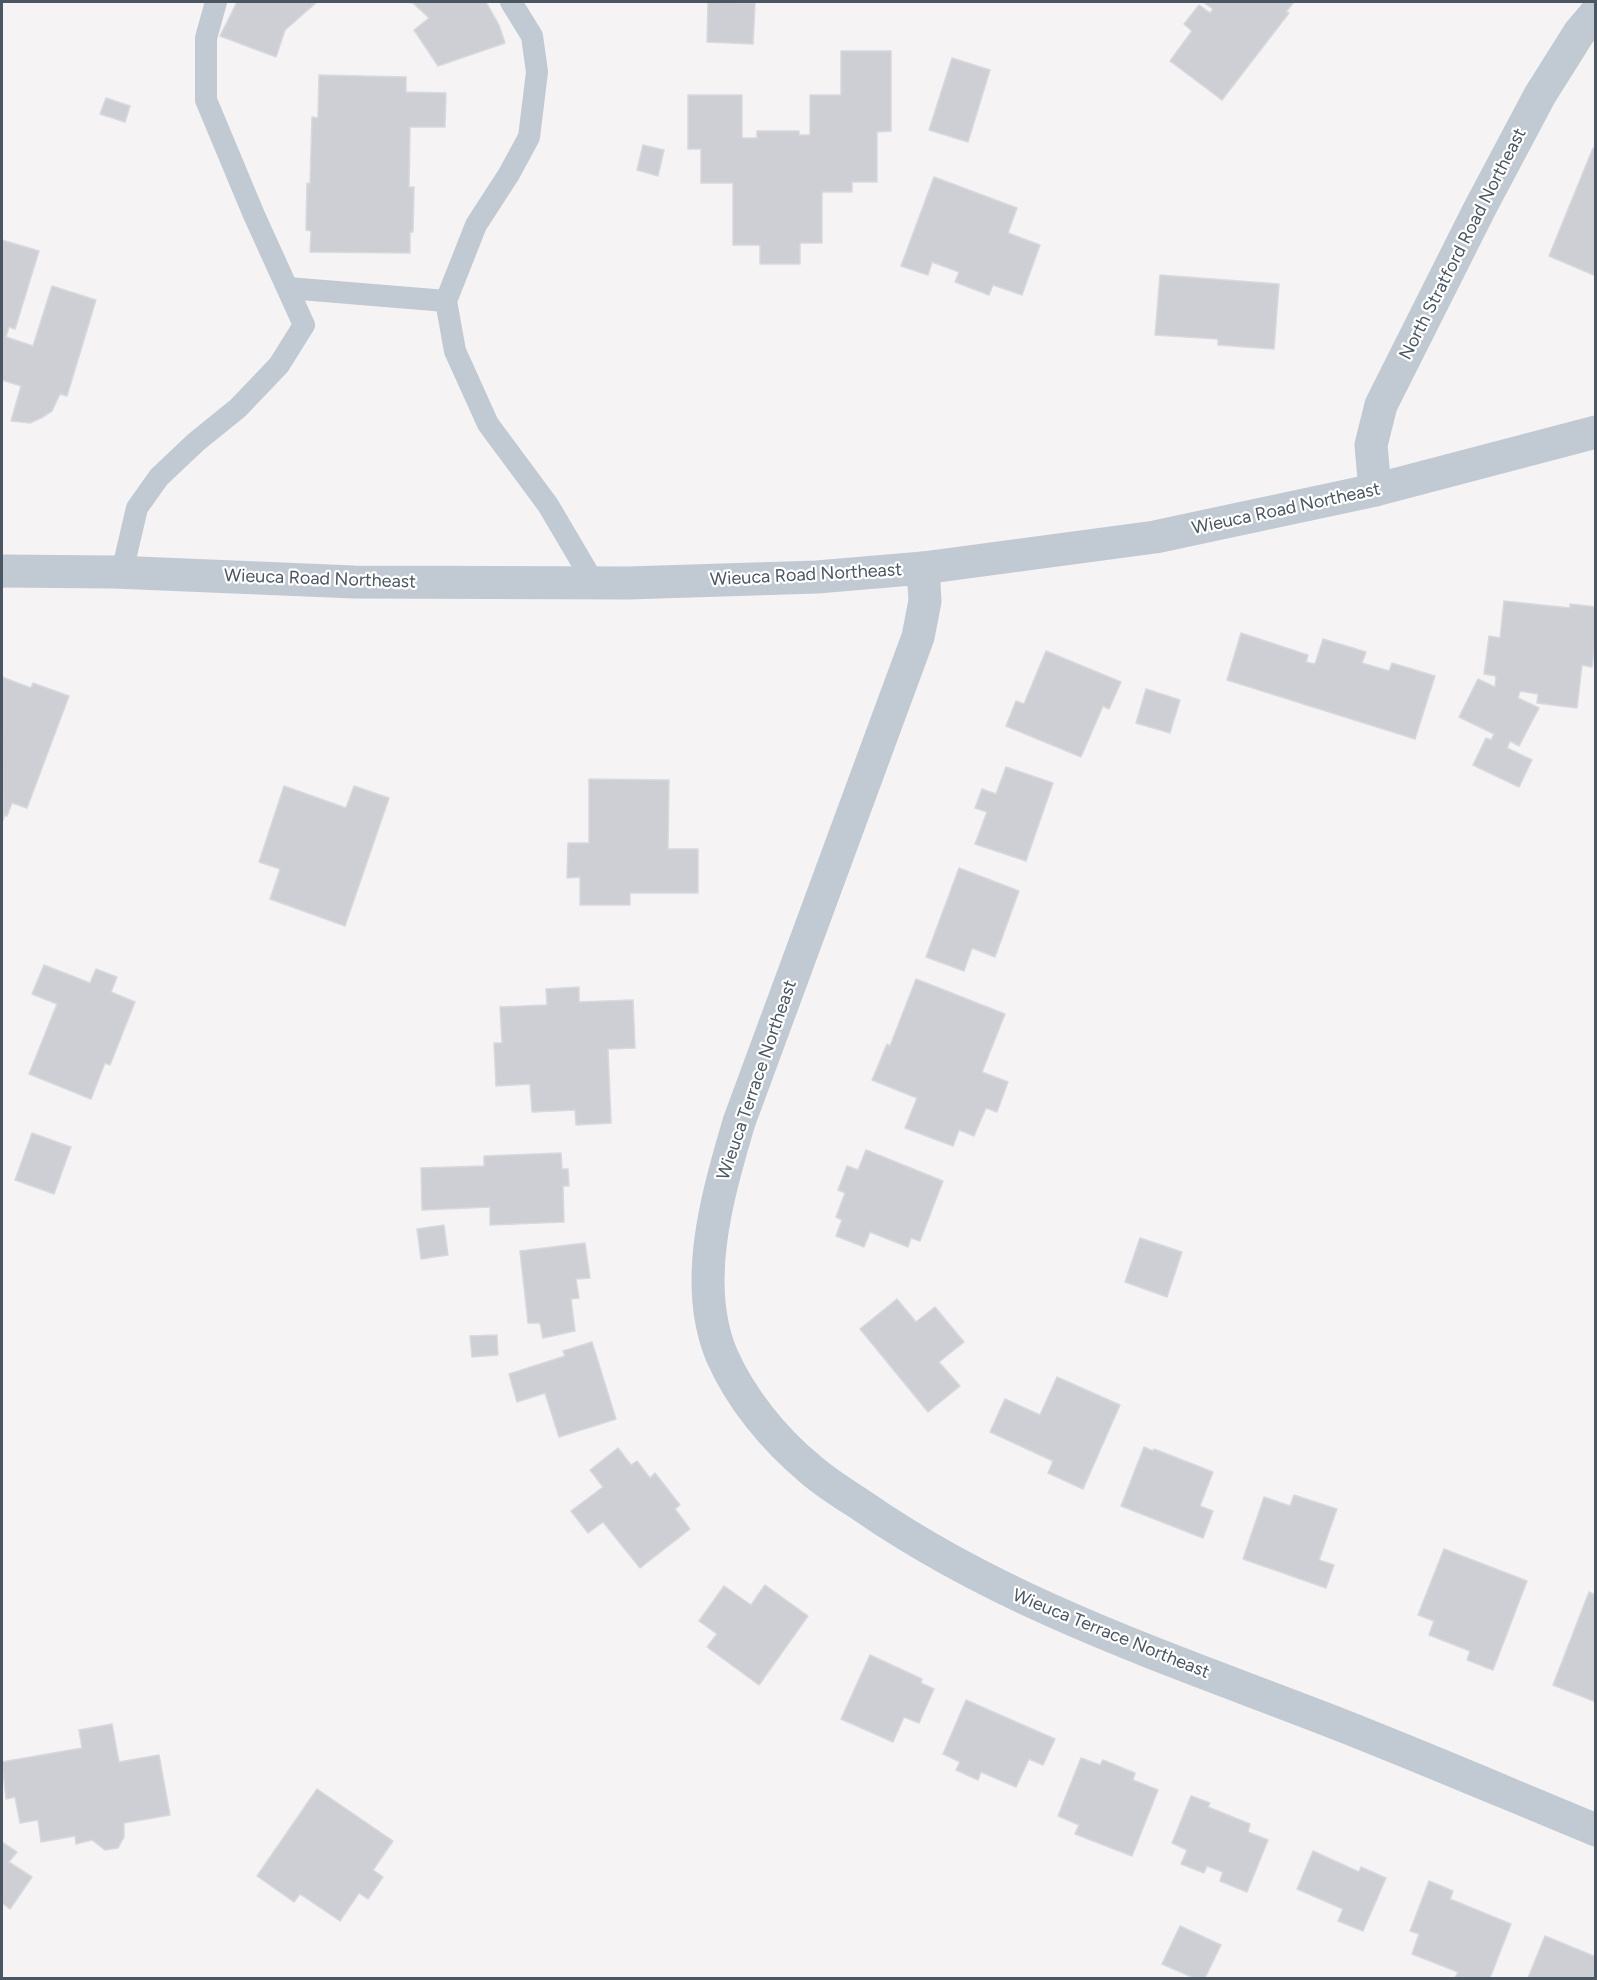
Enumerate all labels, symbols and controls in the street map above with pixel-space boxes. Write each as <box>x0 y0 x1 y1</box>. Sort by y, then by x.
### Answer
street label: North Stratford Road Northeast <box>1395 125 1531 363</box>
street label: Wieuca Road Northeast <box>1190 478 1382 540</box>
street label: Wieuca Road Northeast <box>710 559 902 591</box>
street label: Wieuca Road Northeast <box>224 565 416 593</box>
street label: Wieuca Terrace Northeast <box>713 977 801 1183</box>
street label: Wieuca Terrace Northeast <box>1010 1585 1212 1683</box>

